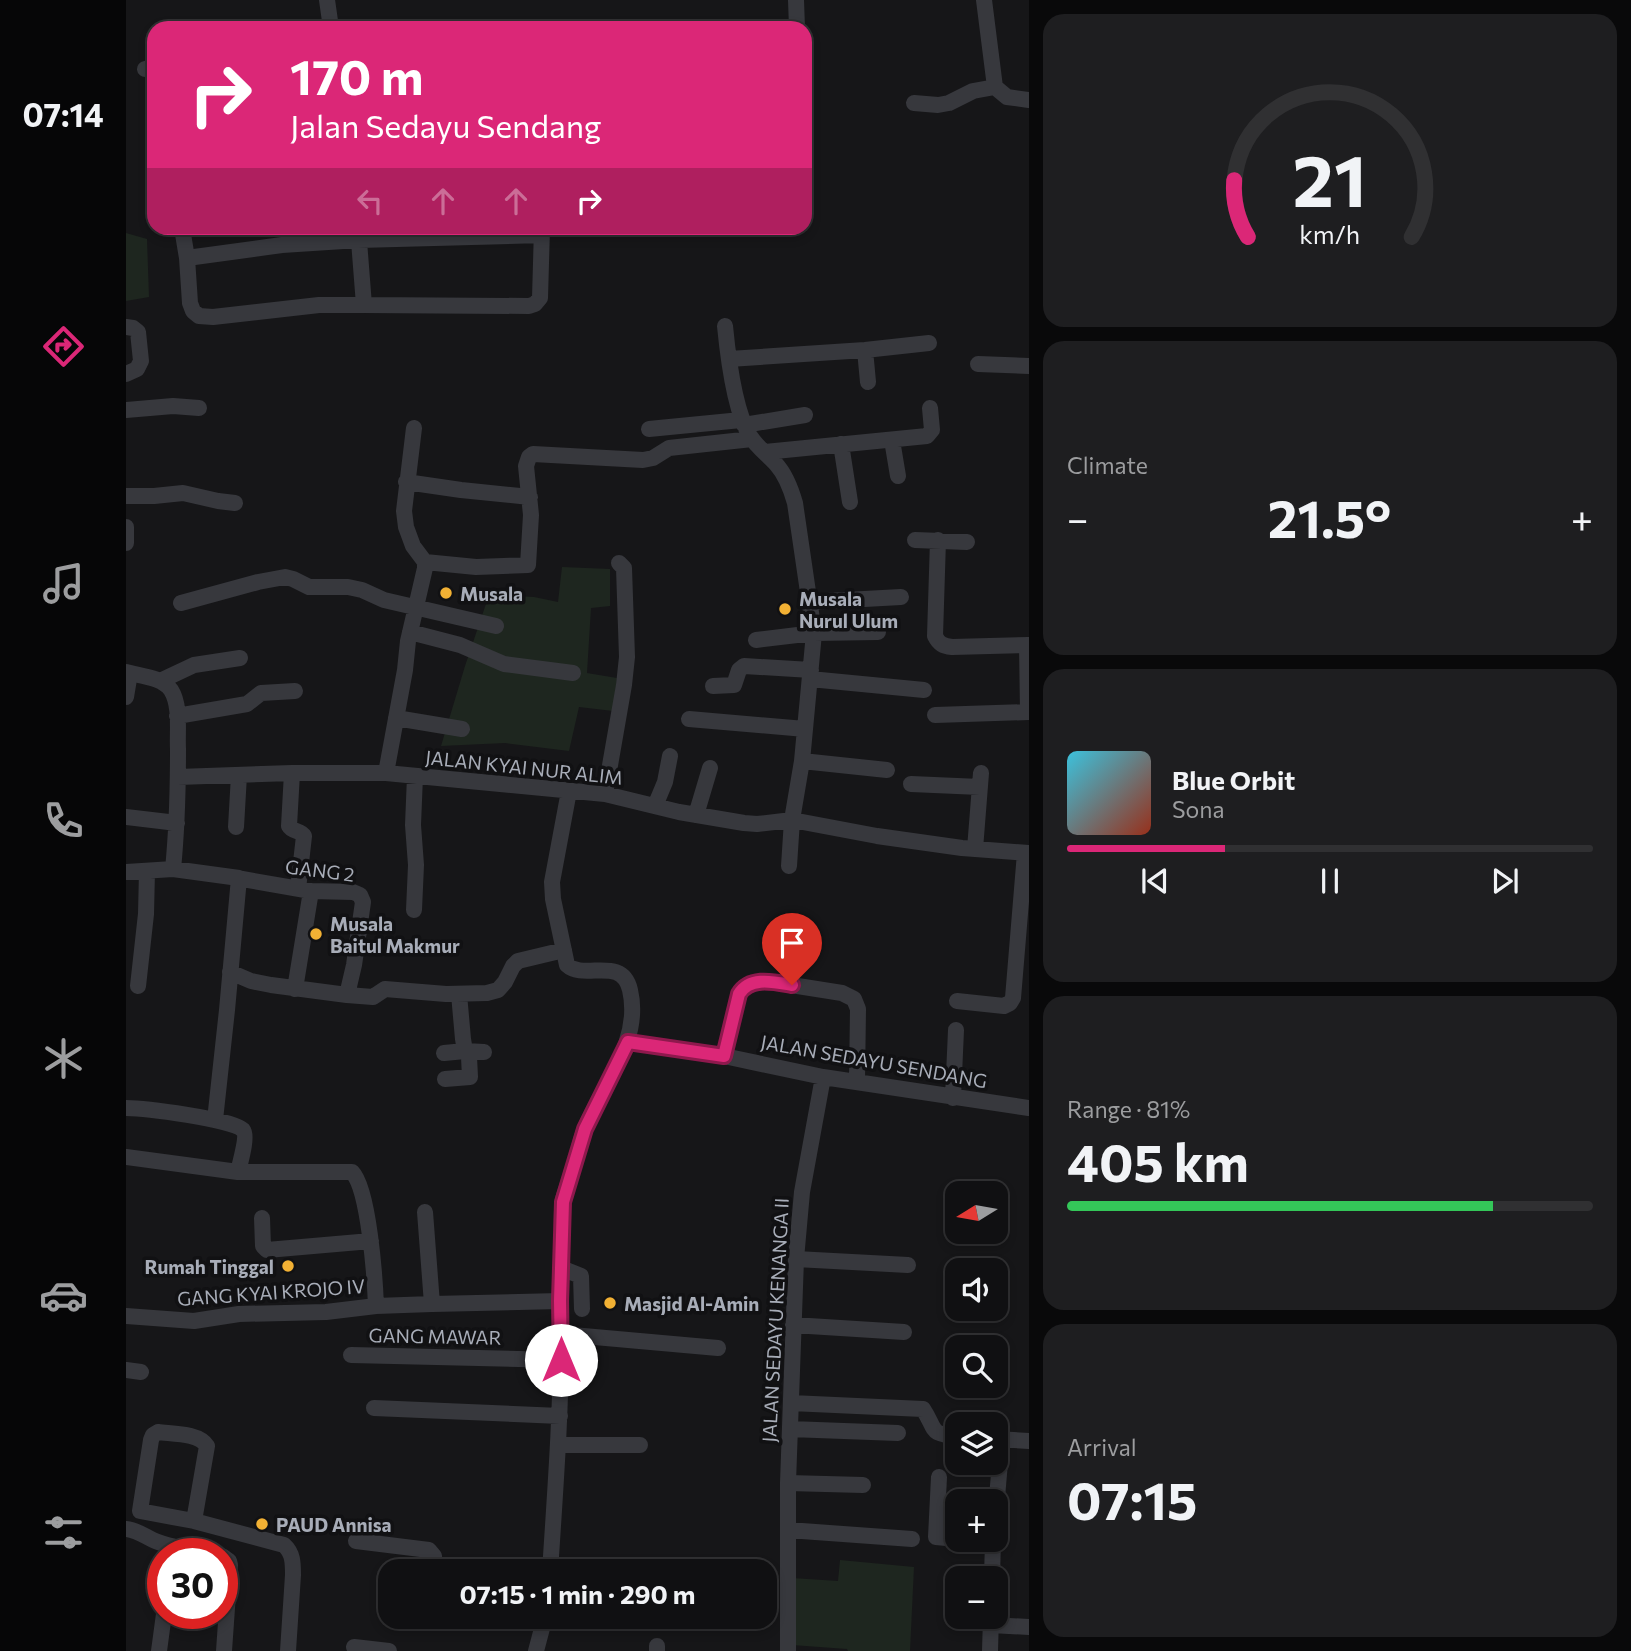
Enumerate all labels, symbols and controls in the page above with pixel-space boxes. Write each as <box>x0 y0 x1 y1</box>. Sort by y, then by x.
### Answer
text: 170 m <box>290 45 423 105</box>
icon: right <box>175 49 266 140</box>
text: 07:14 <box>22 94 104 134</box>
text: Jalan Sedayu Sendang <box>290 105 601 145</box>
text: 21 <box>1293 133 1367 222</box>
icon: left <box>351 182 389 220</box>
icon: ahead <box>424 182 462 220</box>
icon: ahead <box>497 182 535 220</box>
icon: right <box>570 182 608 220</box>
text: km/h <box>1300 219 1360 249</box>
icon: directions <box>39 322 88 371</box>
text: Climate <box>1067 451 1148 479</box>
text: 21.5° <box>1268 485 1391 549</box>
text: − <box>1067 494 1089 541</box>
text: + <box>1571 494 1593 541</box>
icon: music <box>39 559 88 608</box>
place label: Musala <box>460 582 523 605</box>
marker: Musala <box>438 585 454 601</box>
place label: Musala Nurul Ulum <box>799 587 898 632</box>
marker: Musala Nurul Ulum <box>777 601 793 617</box>
street label: JALAN KYAI NUR ALIM <box>424 745 624 789</box>
text: Blue Orbit <box>1172 764 1295 795</box>
text: Sona <box>1172 795 1224 823</box>
icon: phone <box>39 796 88 845</box>
street label: GANG 2 <box>284 854 356 886</box>
icon: previous <box>1136 862 1174 900</box>
icon: pause <box>1311 862 1349 900</box>
icon: next <box>1486 862 1524 900</box>
place label: Musala Baitul Makmur <box>330 912 460 957</box>
pin <box>762 913 822 985</box>
icon: arrive <box>773 924 811 962</box>
marker: Musala Baitul Makmur <box>308 926 324 942</box>
street label: JALAN SEDAYU SENDANG <box>759 1030 989 1092</box>
icon: climate <box>39 1034 88 1083</box>
text: Range · 81% <box>1067 1095 1190 1123</box>
text: 405 km <box>1067 1129 1249 1193</box>
north arrow <box>945 1181 1008 1244</box>
map controls <box>945 1181 1008 1629</box>
street label: JALAN SEDAYU KENANGA II <box>757 1197 793 1443</box>
place label: Rumah Tinggal <box>144 1255 274 1278</box>
marker: Rumah Tinggal <box>280 1258 296 1274</box>
button: sound <box>945 1258 1008 1321</box>
icon: car <box>39 1271 88 1320</box>
street label: GANG KYAI KROJO IV <box>176 1274 366 1310</box>
place label: Masjid Al-Amin <box>624 1292 759 1315</box>
marker: Masjid Al-Amin <box>602 1295 618 1311</box>
street label: GANG MAWAR <box>368 1323 502 1349</box>
position arrow <box>524 1323 598 1397</box>
button: search <box>945 1335 1008 1398</box>
button: layers <box>945 1412 1008 1475</box>
text: Arrival <box>1067 1433 1137 1461</box>
text: 07:15 <box>1067 1467 1197 1531</box>
button: + <box>945 1489 1008 1552</box>
icon: filters <box>39 1508 88 1557</box>
place label: PAUD Annisa <box>276 1513 392 1536</box>
marker: PAUD Annisa <box>254 1516 270 1532</box>
speed limit sign: 30 <box>147 1538 238 1629</box>
button: − <box>945 1566 1008 1629</box>
text: 07:15 · 1 min · 290 m <box>459 1578 696 1609</box>

